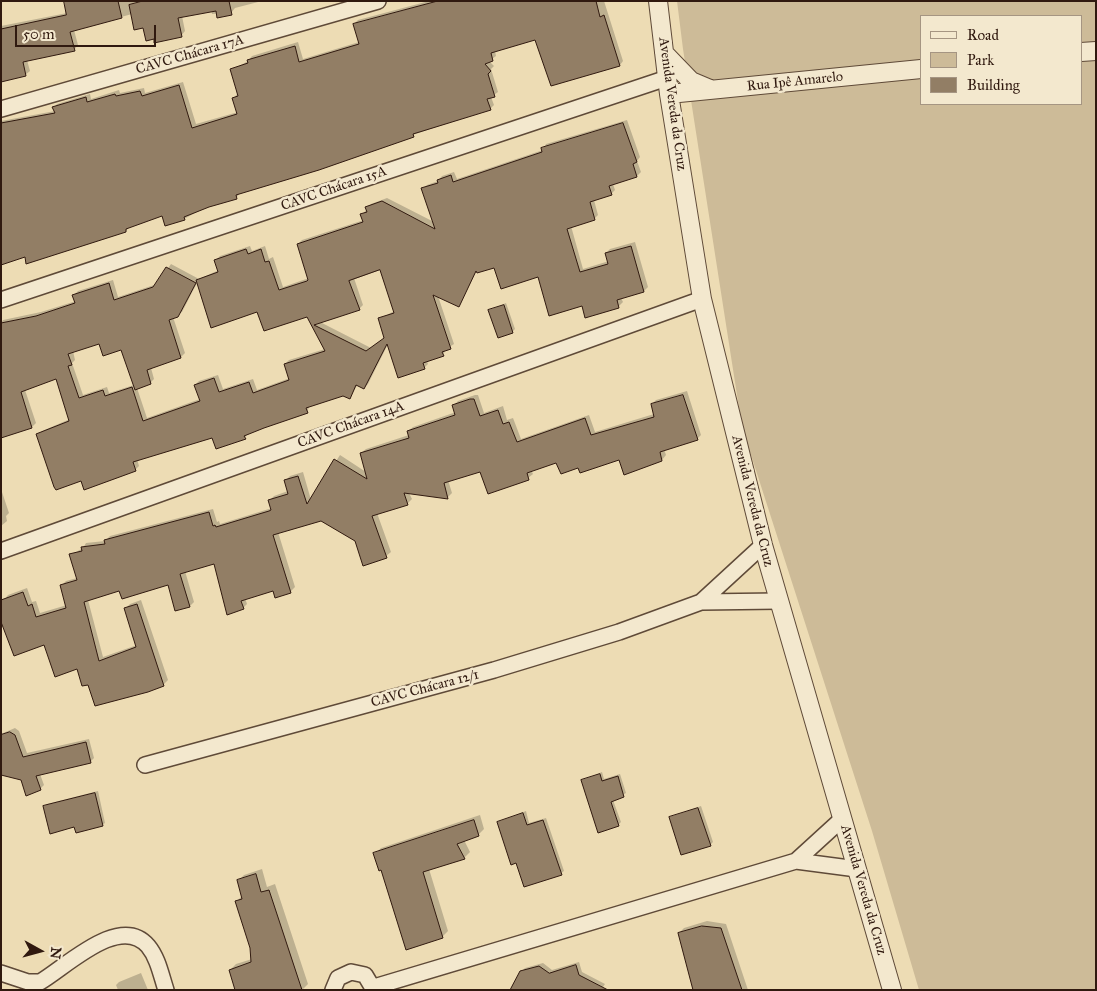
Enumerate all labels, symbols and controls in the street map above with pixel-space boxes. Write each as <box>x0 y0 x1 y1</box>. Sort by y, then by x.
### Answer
scale bar <box>18 15 159 47</box>
legend <box>920 15 1082 105</box>
text: 50 m <box>23 25 55 43</box>
text: Road <box>967 26 999 44</box>
street label: CAVC Chácara 17A <box>134 32 246 78</box>
street label: Avenida Vereda da Cruz <box>654 36 690 172</box>
text: Park <box>967 51 994 69</box>
street label: Rua Ipê Amarelo <box>746 69 844 95</box>
text: Building <box>967 76 1020 94</box>
street label: CAVC Chácara 15A <box>279 163 389 215</box>
street label: CAVC Chácara 14A <box>296 398 406 452</box>
street label: Avenida Vereda da Cruz <box>728 434 776 568</box>
street label: CAVC Chácara 12/1 <box>369 667 481 711</box>
street label: Avenida Vereda da Cruz <box>836 823 890 957</box>
north arrow <box>15 926 65 976</box>
text: N <box>46 946 65 960</box>

